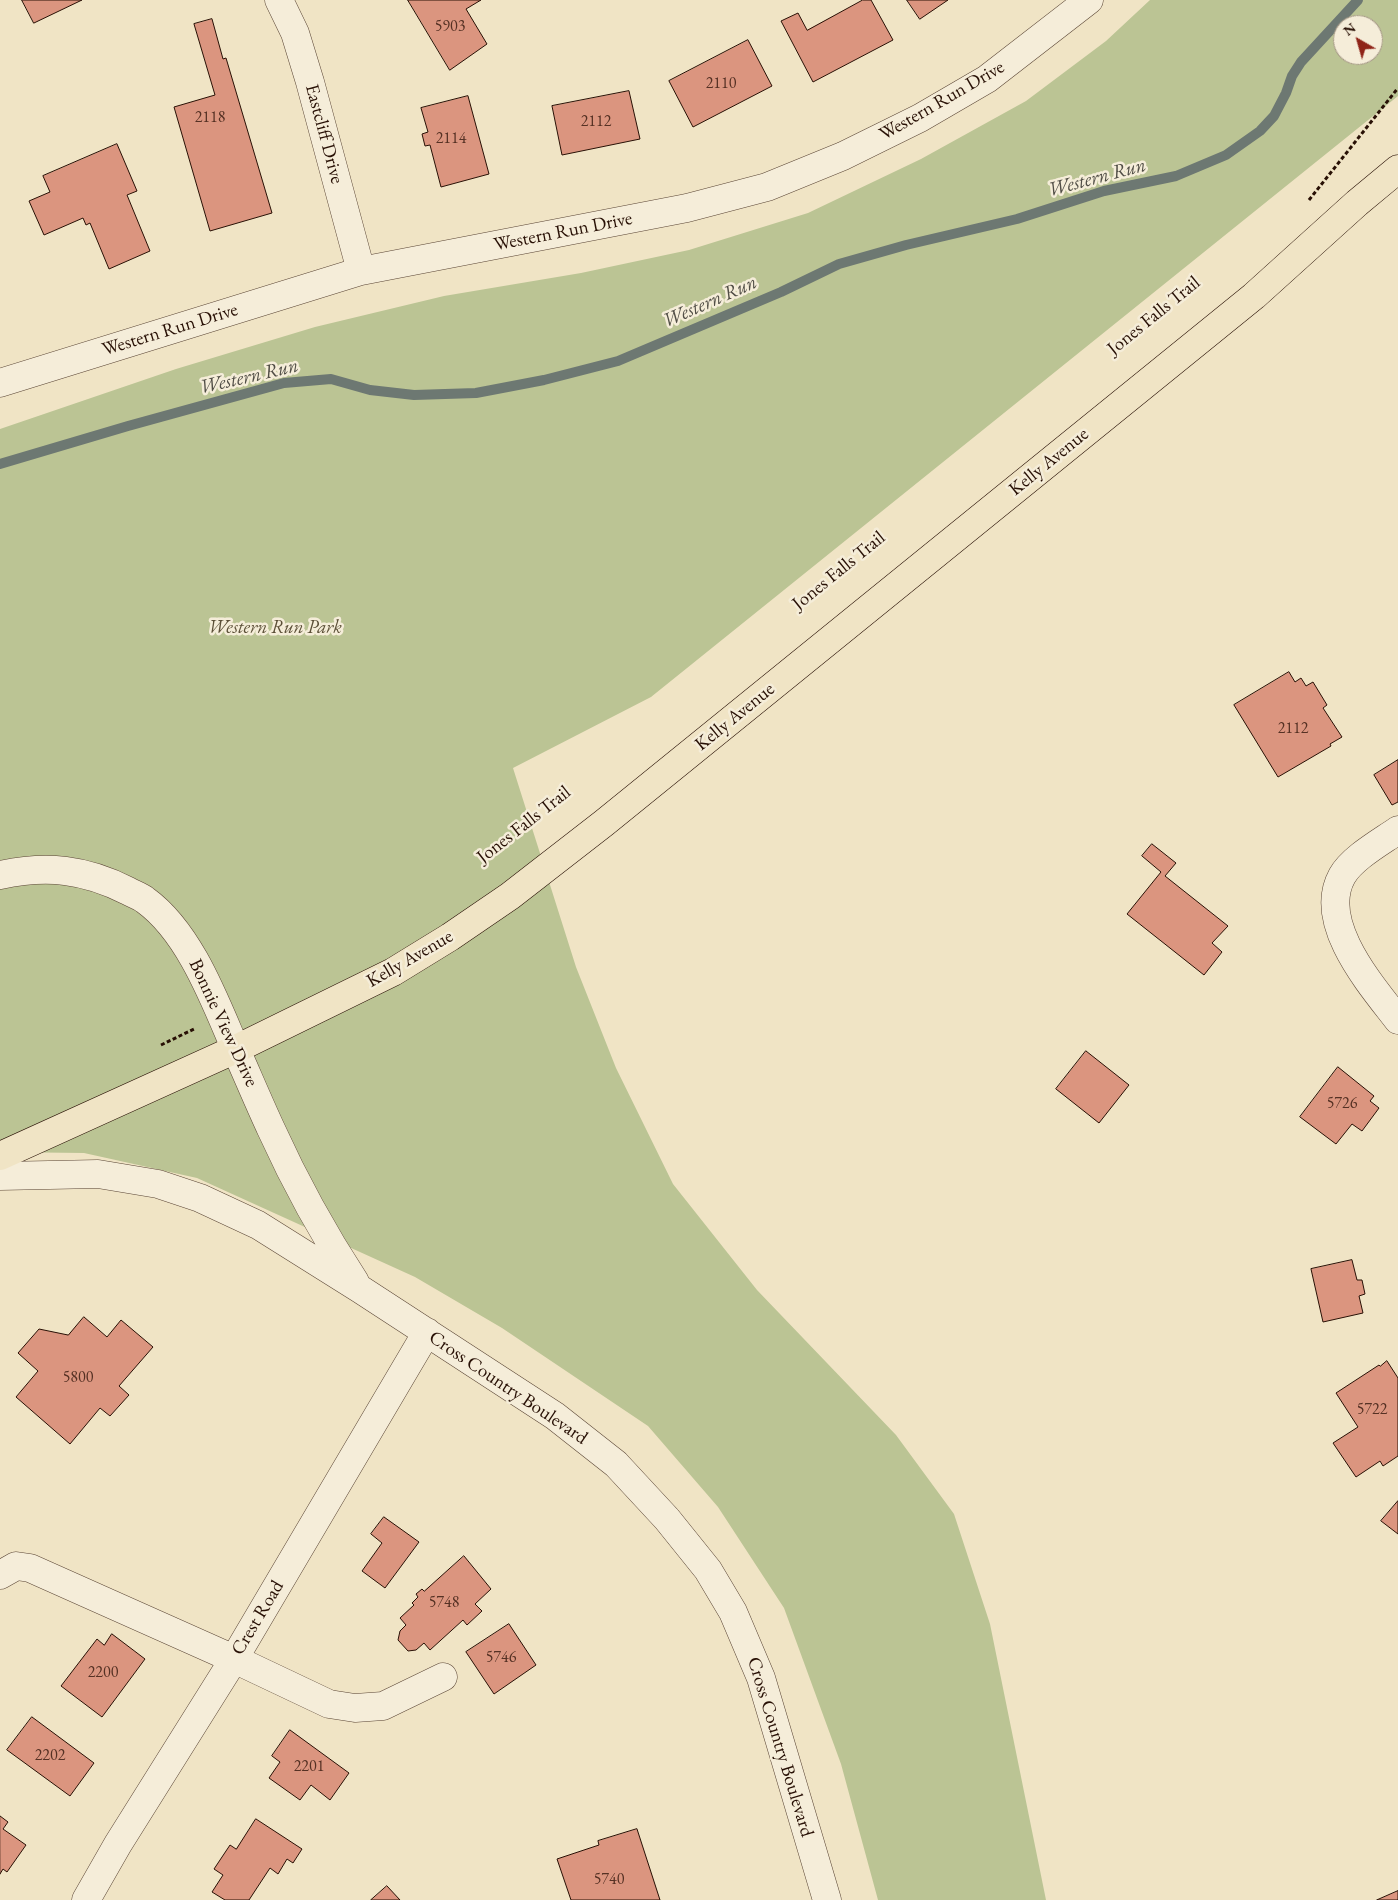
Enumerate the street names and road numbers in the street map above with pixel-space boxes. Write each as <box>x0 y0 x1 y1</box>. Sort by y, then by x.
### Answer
street label: Western Run Drive <box>875 56 1009 146</box>
street label: Eastcliff Drive <box>300 82 348 186</box>
street label: Western Run Drive <box>492 207 634 257</box>
street label: Jones Falls Trail <box>1103 272 1205 360</box>
street label: Western Run Drive <box>99 299 241 361</box>
street label: Kelly Avenue <box>1004 423 1094 501</box>
street label: Jones Falls Trail <box>788 527 890 615</box>
street label: Kelly Avenue <box>690 678 780 756</box>
street label: Jones Falls Trail <box>472 781 576 869</box>
street label: Kelly Avenue <box>363 925 457 993</box>
street label: Bonnie View Drive <box>183 955 263 1091</box>
street label: Cross Country Boulevard <box>424 1326 592 1450</box>
street label: Crest Road <box>227 1577 289 1659</box>
street label: Cross Country Boulevard <box>742 1654 818 1840</box>

